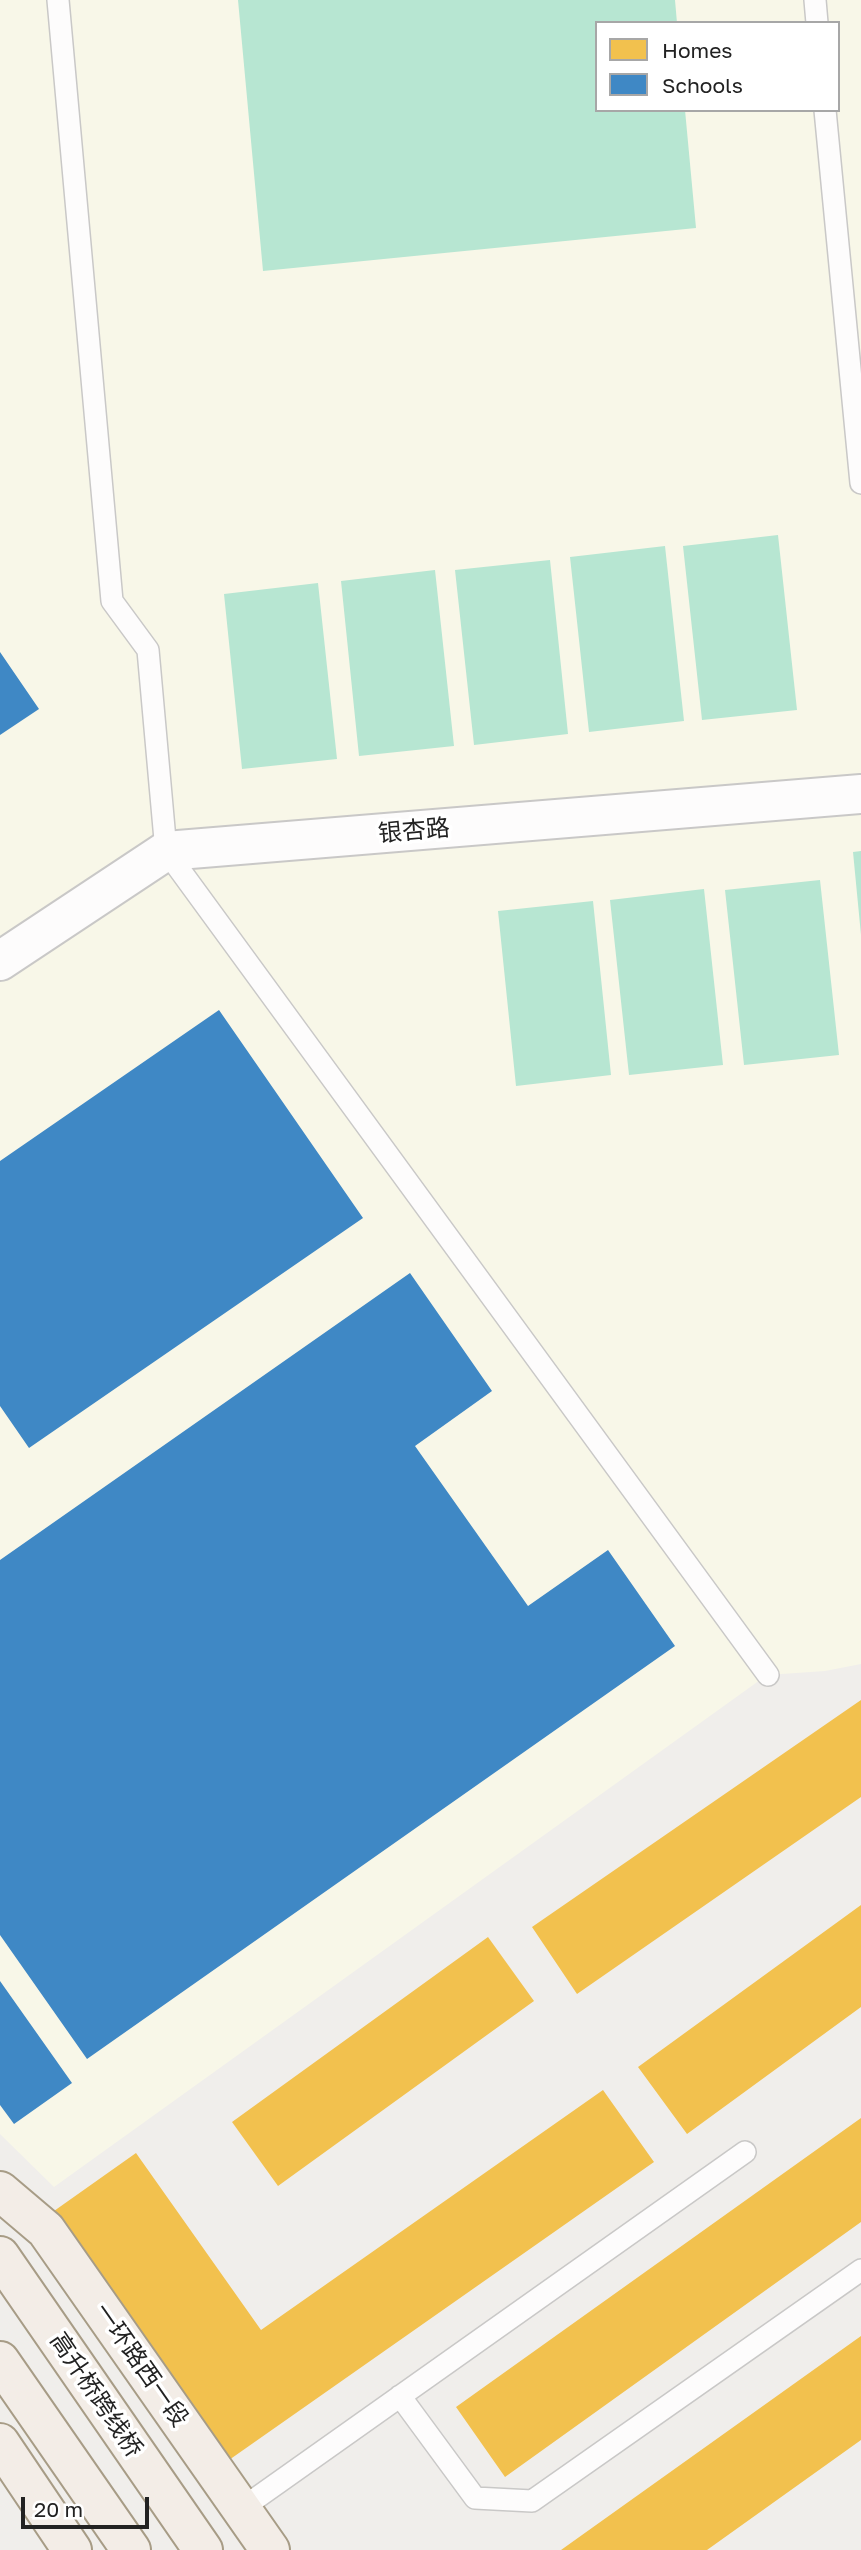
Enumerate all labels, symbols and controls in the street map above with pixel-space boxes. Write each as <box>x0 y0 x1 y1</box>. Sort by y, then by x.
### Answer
legend <box>595 21 840 112</box>
text: Homes <box>662 37 732 63</box>
text: Schools <box>662 72 743 98</box>
street label: 银杏路 <box>377 814 451 848</box>
street label: 一环路西一段 <box>88 2298 194 2432</box>
street label: 高升桥跨线桥 <box>44 2327 148 2463</box>
scale bar <box>24 2484 152 2528</box>
text: 20 m <box>34 2496 83 2522</box>

